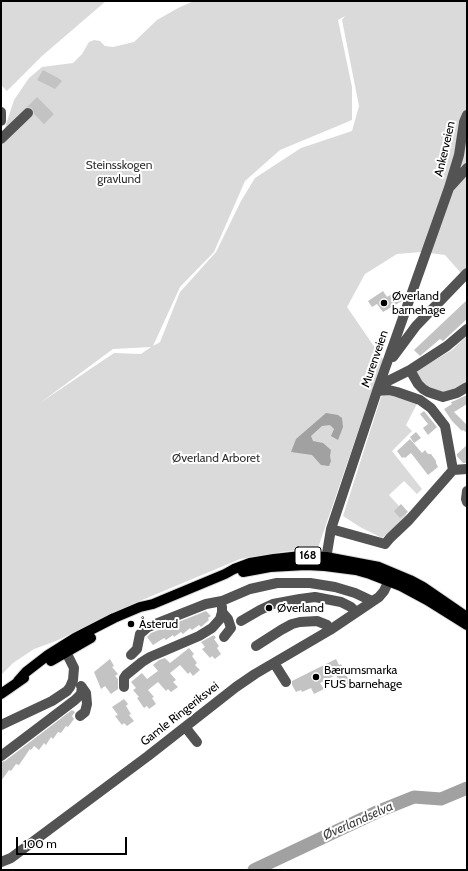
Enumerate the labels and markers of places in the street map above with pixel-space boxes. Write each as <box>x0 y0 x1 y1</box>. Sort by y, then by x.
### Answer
place label: Øverland barnehage <box>392 289 445 317</box>
marker: Øverland barnehage <box>379 298 389 308</box>
place label: Øverland <box>277 601 324 615</box>
marker: Øverland <box>264 603 274 613</box>
place label: Åsterud <box>139 617 178 631</box>
marker: Åsterud <box>126 619 136 629</box>
place label: Bærumsmarka FUS barnehage <box>324 663 402 691</box>
marker: Bærumsmarka FUS barnehage <box>311 672 321 682</box>

